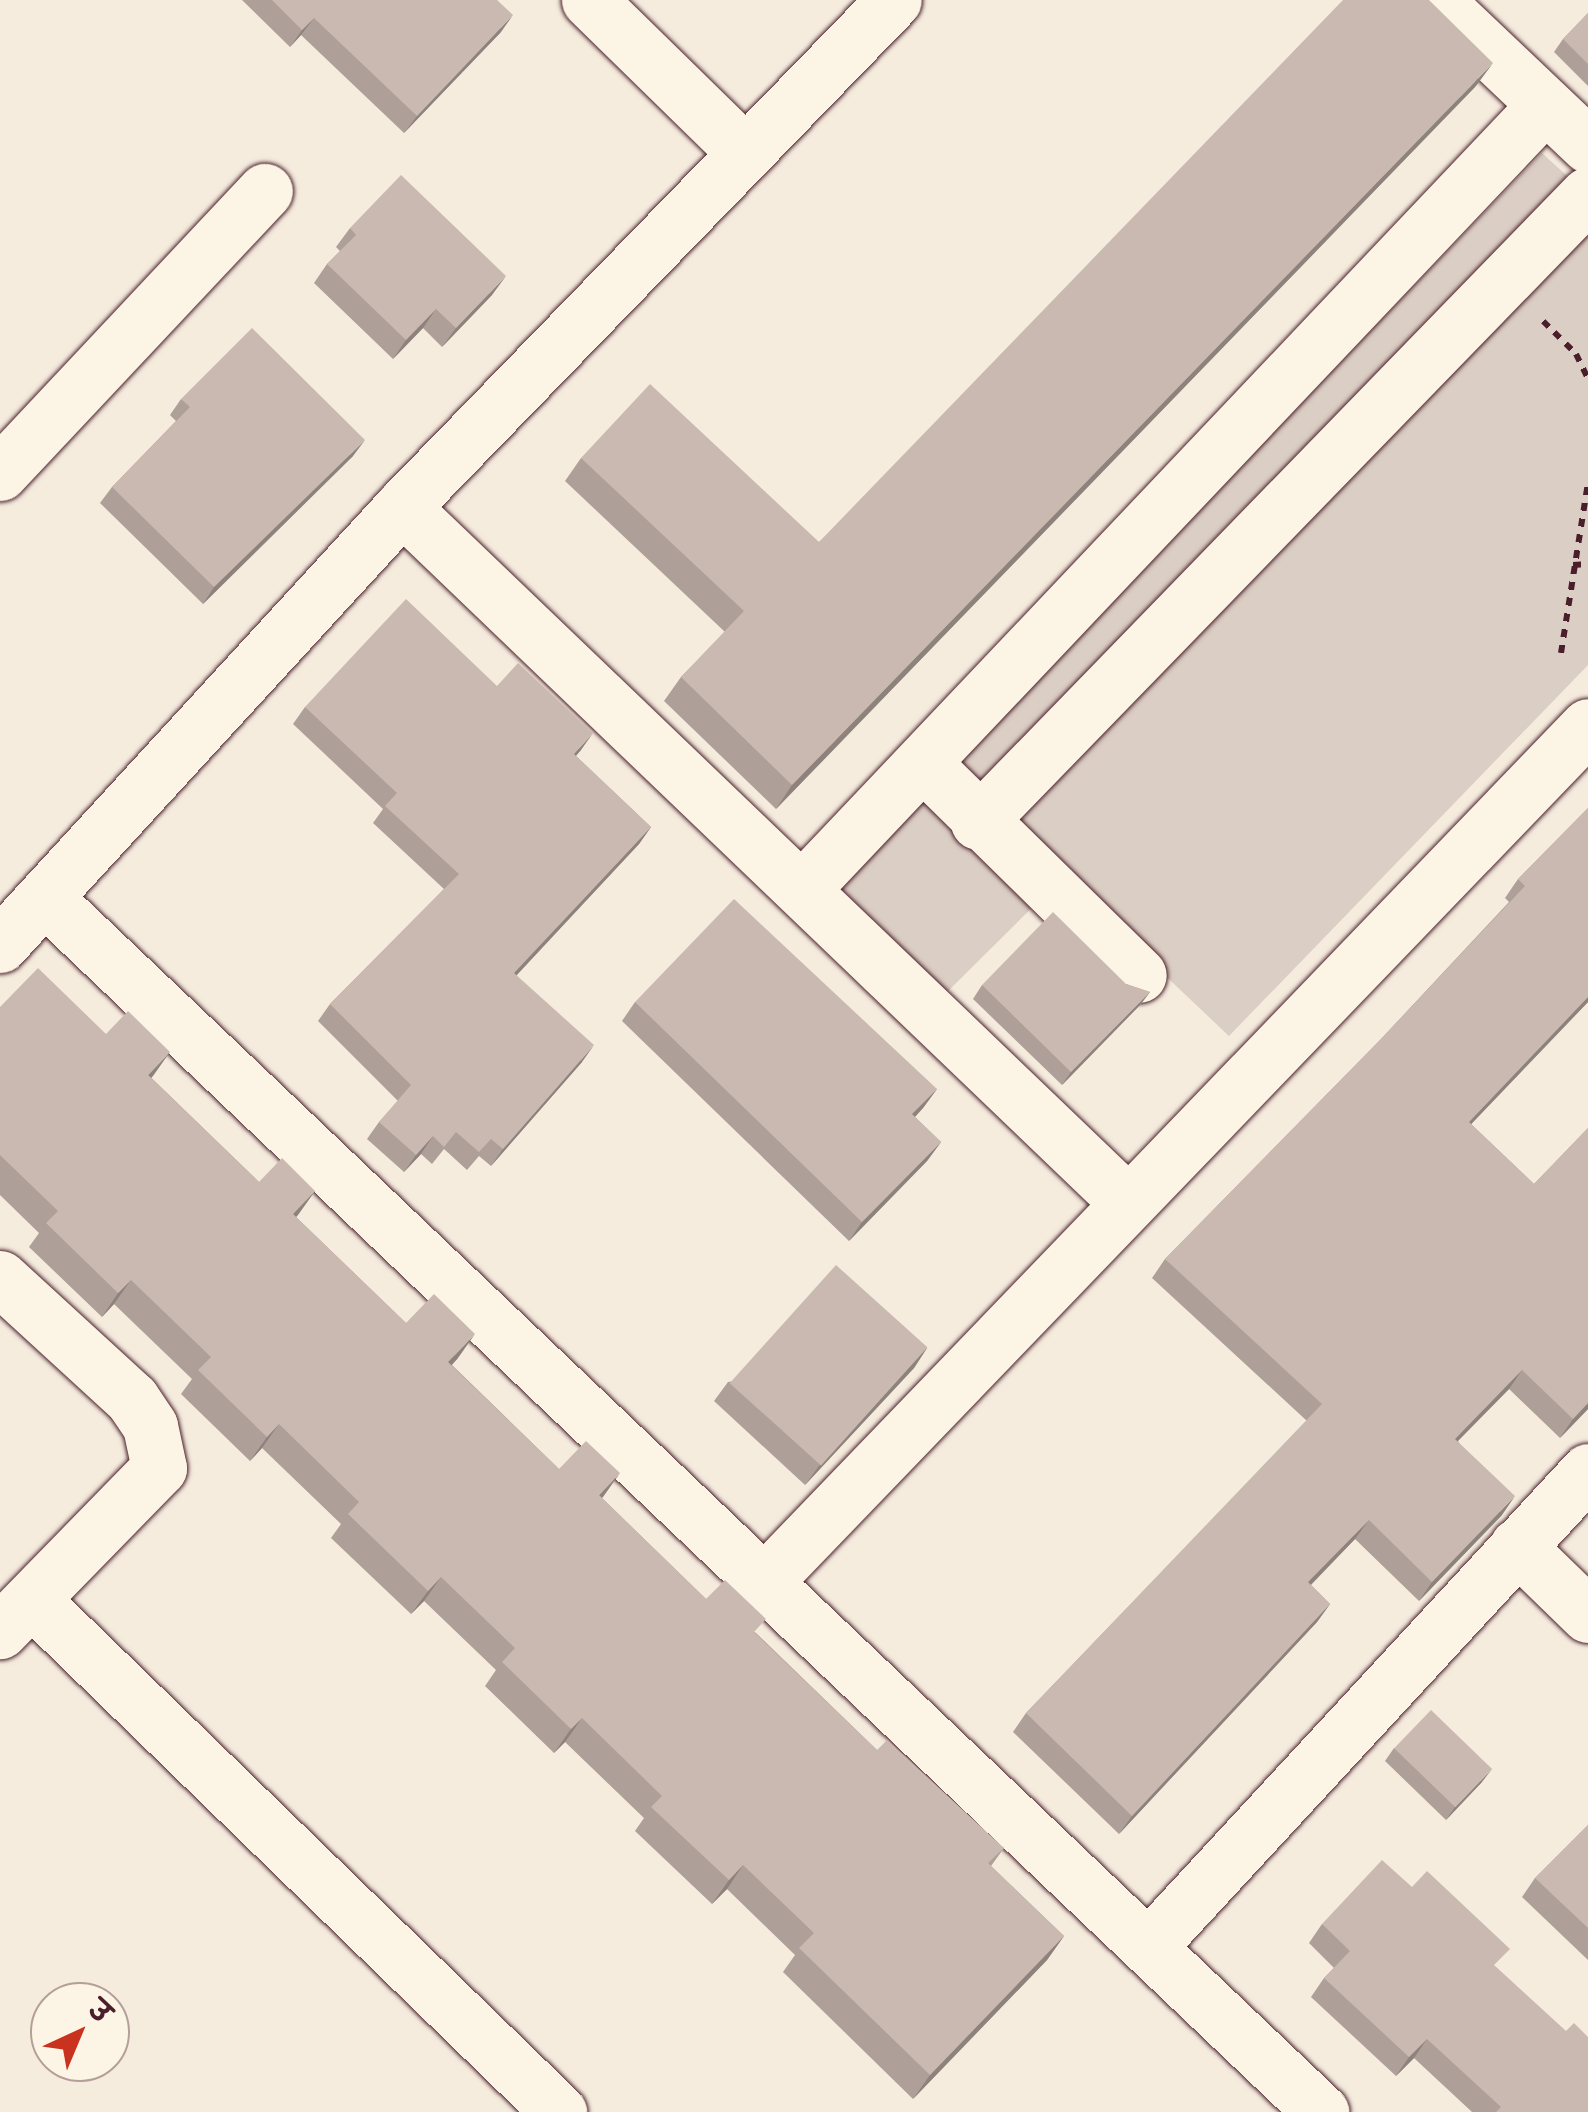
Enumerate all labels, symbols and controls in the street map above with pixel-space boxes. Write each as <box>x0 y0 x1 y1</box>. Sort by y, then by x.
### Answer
north arrow <box>30 1982 130 2082</box>
text: उ <box>81 1992 119 2031</box>

